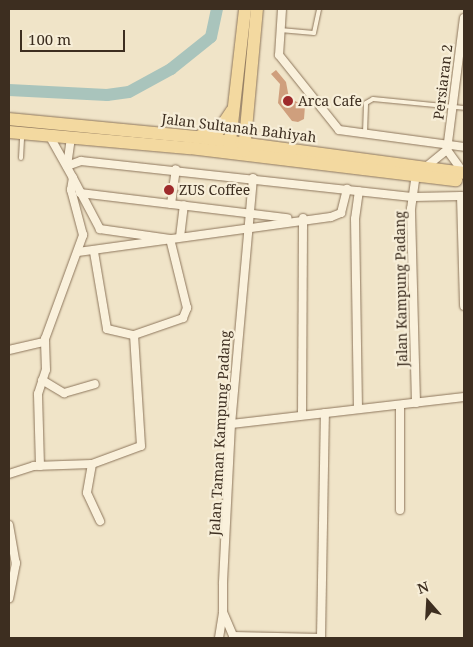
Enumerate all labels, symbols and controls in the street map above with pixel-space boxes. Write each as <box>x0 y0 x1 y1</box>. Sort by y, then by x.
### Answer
scale bar <box>22 20 128 52</box>
text: 100 m <box>28 29 71 49</box>
street label: Persiaran 2 <box>430 43 456 121</box>
place label: Arca Cafe <box>298 93 362 109</box>
marker: Arca Cafe <box>282 95 294 107</box>
street label: Jalan Sultanah Bahiyah <box>161 110 317 146</box>
place label: ZUS Coffee <box>179 182 250 198</box>
marker: ZUS Coffee <box>163 184 175 196</box>
street label: Jalan Kampung Padang <box>391 211 411 367</box>
street label: Jalan Taman Kampung Padang <box>206 330 234 536</box>
north arrow <box>403 577 453 627</box>
text: N <box>415 577 431 598</box>

